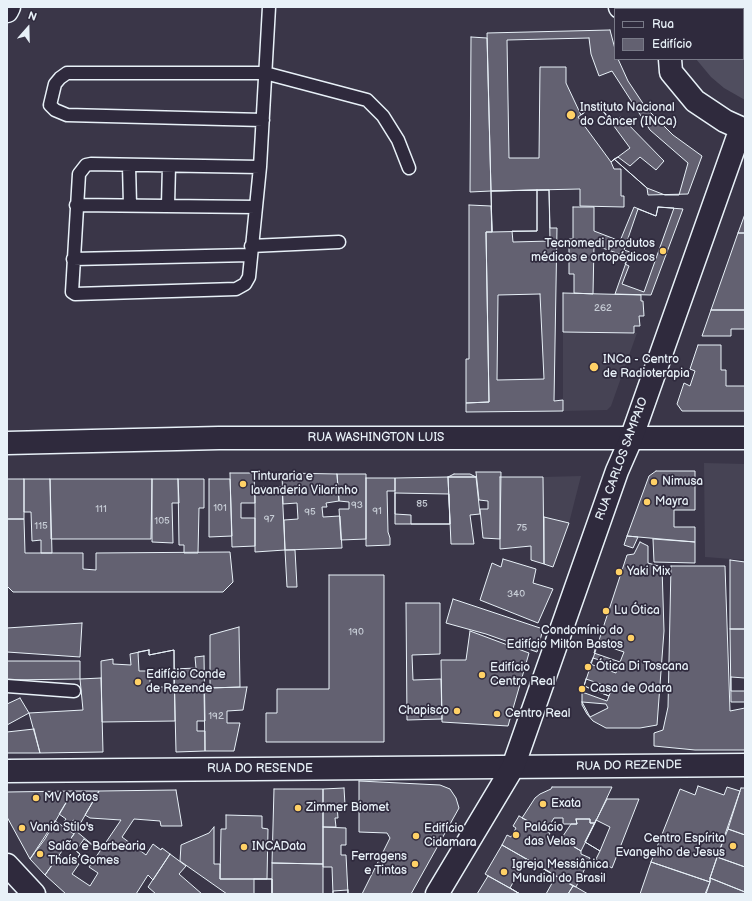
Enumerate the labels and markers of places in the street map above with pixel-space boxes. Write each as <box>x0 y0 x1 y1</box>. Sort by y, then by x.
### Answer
place label: Instituto Nacional do Câncer (INCa) <box>580 101 677 129</box>
marker: Instituto Nacional do Câncer (INCa) <box>565 109 577 121</box>
place label: Tecnomedi produtos médicos e ortopédicos <box>531 237 655 265</box>
marker: Tecnomedi produtos médicos e ortopédicos <box>658 246 668 256</box>
place label: INCa - Centro de Radioterapia <box>603 353 690 381</box>
marker: INCa - Centro de Radioterapia <box>588 361 600 373</box>
place label: Tinturaria e lavanderia Vilarinho <box>251 470 358 498</box>
place label: Nimusa <box>662 475 703 489</box>
marker: Nimusa <box>649 477 659 487</box>
marker: Tinturaria e lavanderia Vilarinho <box>238 479 248 489</box>
place label: Mayra <box>655 495 688 509</box>
marker: Mayra <box>642 497 652 507</box>
place label: Yaki Mix <box>627 565 670 579</box>
marker: Yaki Mix <box>614 567 624 577</box>
place label: Lu Ótica <box>614 604 660 618</box>
marker: Lu Ótica <box>601 606 611 616</box>
place label: Condomínio do Edifício Milton Bastos <box>507 624 623 652</box>
marker: Condomínio do Edifício Milton Bastos <box>626 633 636 643</box>
place label: Ótica Di Toscana <box>596 660 688 674</box>
place label: Edifício Centro Real <box>490 661 555 689</box>
marker: Ótica Di Toscana <box>583 662 593 672</box>
place label: Edifício Conde de Rezende <box>146 668 225 696</box>
marker: Edifício Centro Real <box>477 670 487 680</box>
marker: Edifício Conde de Rezende <box>133 677 143 687</box>
place label: Casa de Odara <box>590 682 672 696</box>
marker: Casa de Odara <box>577 684 587 694</box>
place label: Chapisco <box>398 704 449 718</box>
marker: Chapisco <box>452 706 462 716</box>
place label: Centro Real <box>505 707 570 721</box>
marker: Centro Real <box>492 709 502 719</box>
place label: MV Motos <box>44 791 98 805</box>
marker: MV Motos <box>31 793 41 803</box>
place label: Exata <box>551 797 581 811</box>
marker: Exata <box>538 799 548 809</box>
place label: Zimmer Biomet <box>306 801 389 815</box>
marker: Zimmer Biomet <box>293 803 303 813</box>
place label: Vania Stilo's <box>30 821 94 835</box>
place label: Palácio das Velas <box>524 821 576 849</box>
place label: Edifício Cidamara <box>424 822 477 850</box>
marker: Vania Stilo's <box>17 823 27 833</box>
marker: Palácio das Velas <box>511 830 521 840</box>
marker: Edifício Cidamara <box>411 831 421 841</box>
place label: Centro Espírita Evangelho de Jesus <box>616 832 725 860</box>
place label: Salão e Barbearia Thaís Gomes <box>48 840 146 868</box>
place label: INCAData <box>252 840 306 854</box>
marker: Centro Espírita Evangelho de Jesus <box>728 841 738 851</box>
marker: INCAData <box>239 842 249 852</box>
marker: Salão e Barbearia Thaís Gomes <box>35 849 45 859</box>
place label: Ferragens e Tintas <box>351 850 407 878</box>
place label: Igreja Messiânica Mundial do Brasil <box>512 858 608 886</box>
marker: Ferragens e Tintas <box>410 859 420 869</box>
marker: Igreja Messiânica Mundial do Brasil <box>499 867 509 877</box>

